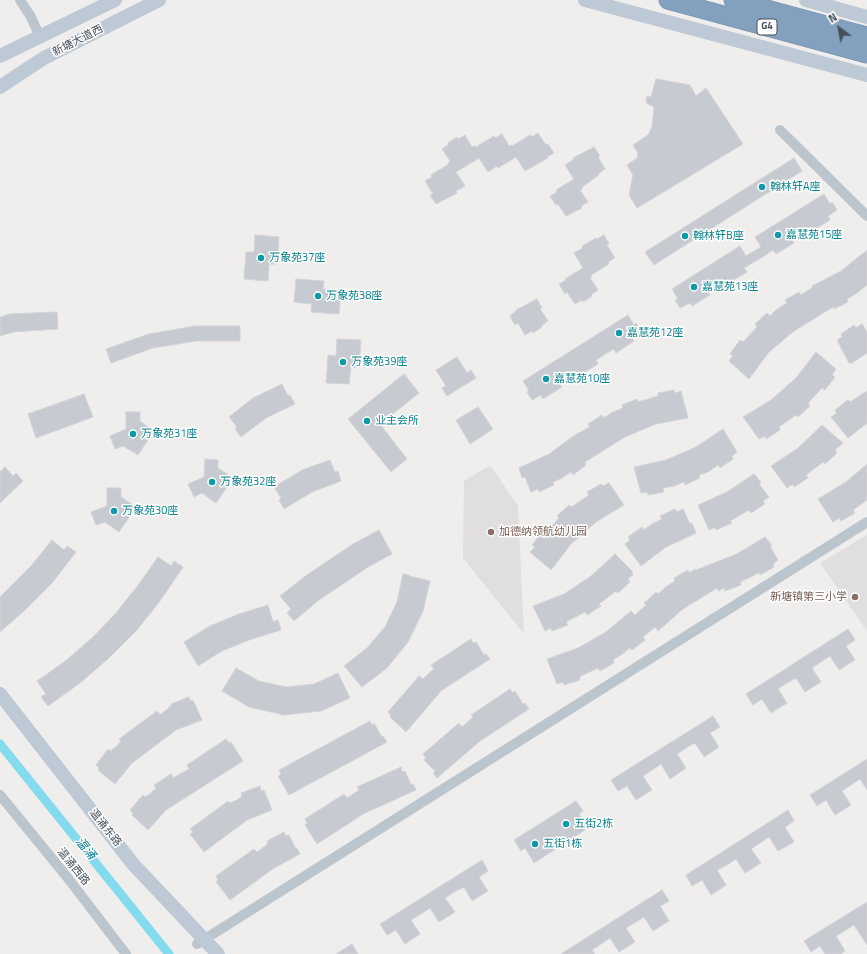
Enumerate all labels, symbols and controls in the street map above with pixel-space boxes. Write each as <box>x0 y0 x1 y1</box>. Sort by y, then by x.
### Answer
north arrow <box>819 8 859 48</box>
text: N <box>825 9 840 27</box>
road number: G4 <box>757 19 777 35</box>
street label: 新塘大道西 <box>51 23 105 59</box>
place label: 翰林轩A座 <box>770 180 821 194</box>
marker: 翰林轩A座 <box>757 182 767 192</box>
place label: 嘉慧苑15座 <box>786 228 842 242</box>
place label: 翰林轩B座 <box>693 229 744 243</box>
marker: 嘉慧苑15座 <box>773 230 783 240</box>
marker: 翰林轩B座 <box>680 231 690 241</box>
place label: 万象苑37座 <box>269 251 325 265</box>
marker: 万象苑37座 <box>256 253 266 263</box>
place label: 嘉慧苑13座 <box>702 280 758 294</box>
marker: 嘉慧苑13座 <box>689 282 699 292</box>
place label: 万象苑38座 <box>326 289 382 303</box>
marker: 万象苑38座 <box>313 291 323 301</box>
place label: 嘉慧苑12座 <box>627 326 683 340</box>
marker: 嘉慧苑12座 <box>614 328 624 338</box>
place label: 万象苑39座 <box>351 355 407 369</box>
marker: 万象苑39座 <box>338 357 348 367</box>
place label: 嘉慧苑10座 <box>554 372 610 386</box>
marker: 嘉慧苑10座 <box>541 374 551 384</box>
place label: 业主会所 <box>375 414 419 428</box>
marker: 业主会所 <box>362 416 372 426</box>
place label: 万象苑31座 <box>141 427 197 441</box>
marker: 万象苑31座 <box>128 429 138 439</box>
place label: 万象苑32座 <box>220 475 276 489</box>
marker: 万象苑32座 <box>207 477 217 487</box>
place label: 万象苑30座 <box>122 504 178 518</box>
marker: 万象苑30座 <box>109 506 119 516</box>
place label: 加德纳领航幼儿园 <box>499 525 587 539</box>
marker: 加德纳领航幼儿园 <box>486 527 496 537</box>
place label: 新塘镇第三小学 <box>770 590 847 604</box>
marker: 新塘镇第三小学 <box>850 592 860 602</box>
street label: 温涌东路 <box>86 807 124 849</box>
place label: 五街2栋 <box>574 817 613 831</box>
marker: 五街2栋 <box>561 819 571 829</box>
water label: 温涌 <box>72 835 98 863</box>
place label: 五街1栋 <box>543 837 582 851</box>
marker: 五街1栋 <box>530 839 540 849</box>
street label: 温涌西路 <box>54 846 92 888</box>

